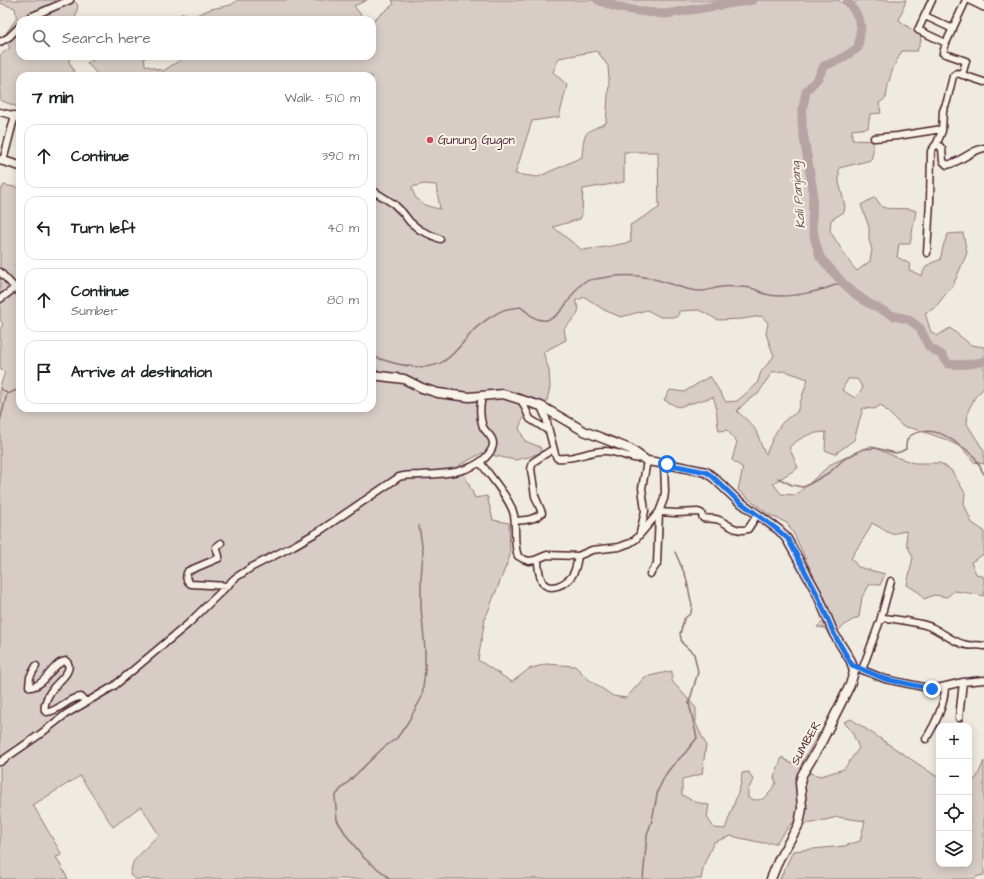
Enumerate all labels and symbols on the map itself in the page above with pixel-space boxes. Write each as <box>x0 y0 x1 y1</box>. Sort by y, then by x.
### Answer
place label: Gunung Gugon <box>438 132 515 150</box>
marker: Gunung Gugon <box>425 135 435 145</box>
water label: Kali Panjang <box>786 159 811 229</box>
route start <box>658 455 676 473</box>
route end <box>923 680 941 698</box>
street label: SUMBER <box>787 718 825 768</box>

